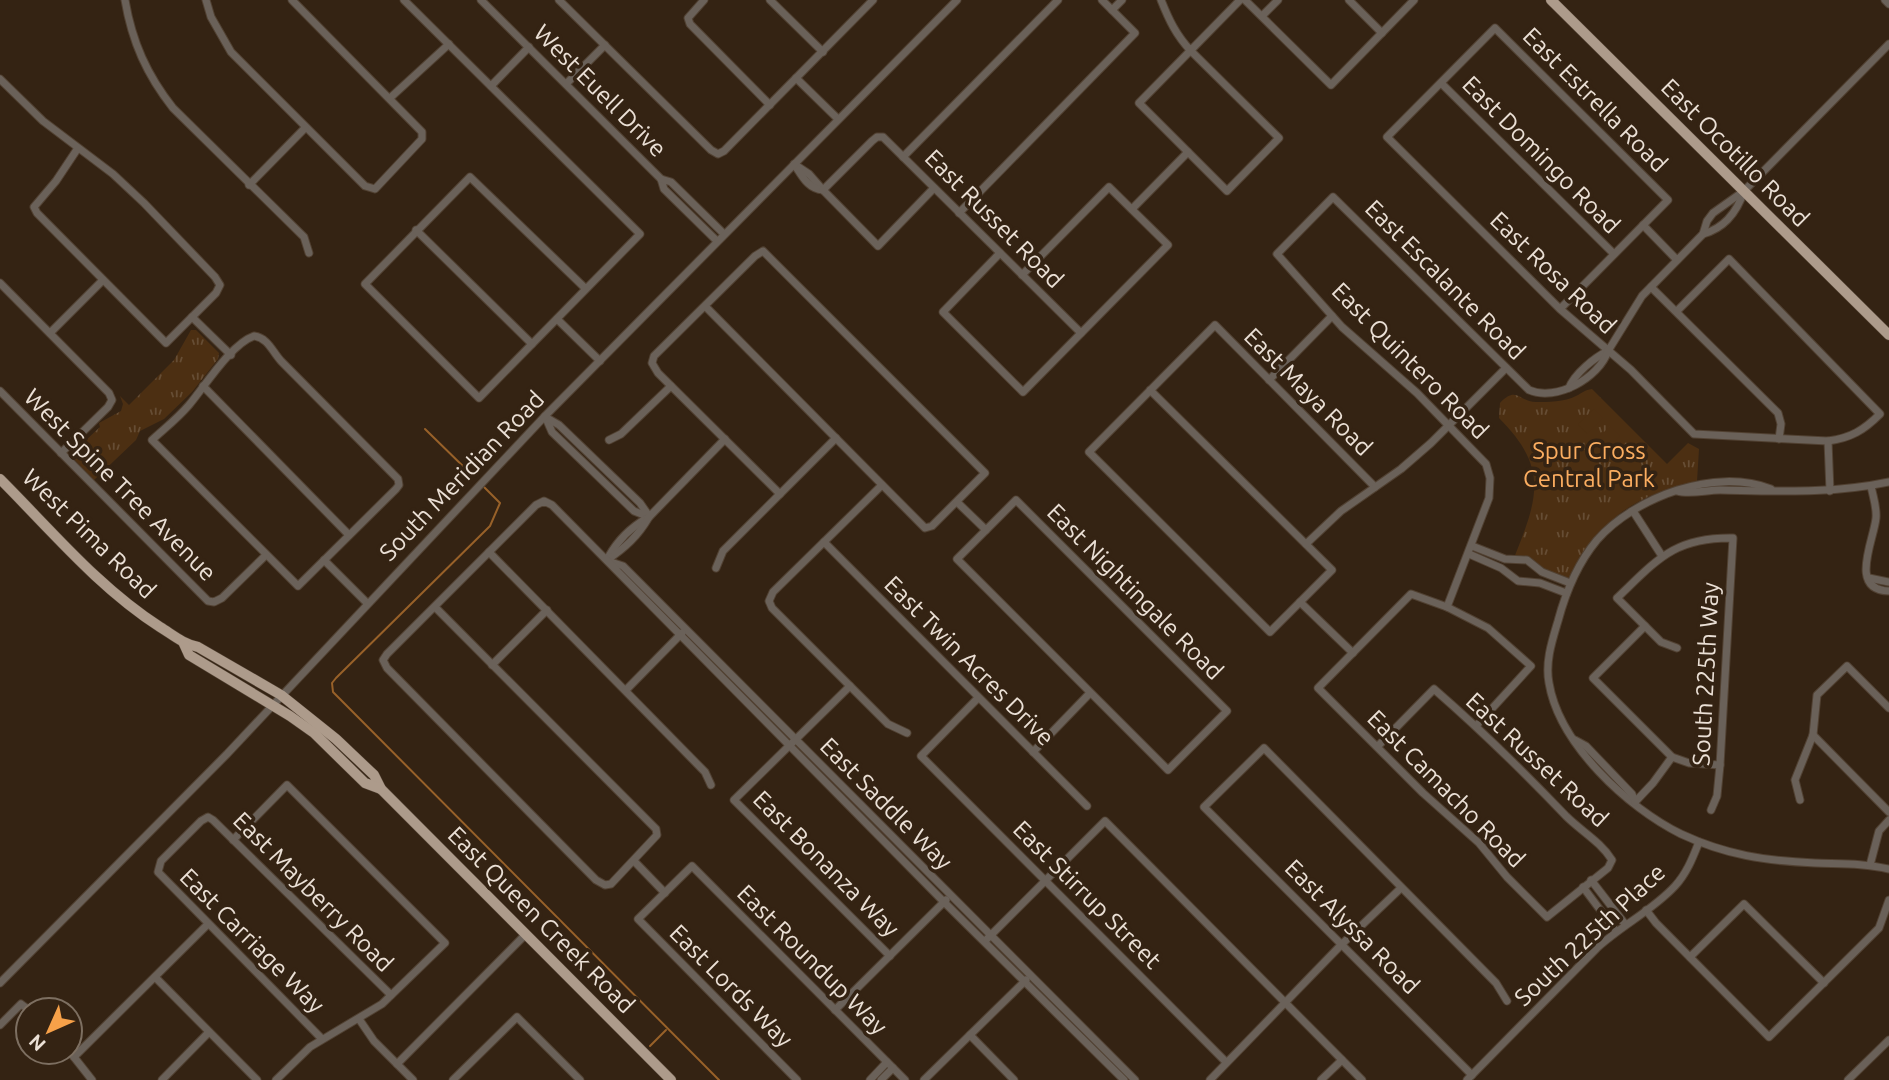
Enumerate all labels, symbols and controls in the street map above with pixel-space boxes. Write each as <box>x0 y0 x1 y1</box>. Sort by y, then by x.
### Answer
street label: West Euell Drive <box>529 19 672 162</box>
street label: East Estrella Road <box>1518 22 1673 177</box>
street label: East Domingo Road <box>1457 70 1626 239</box>
street label: East Ocotillo Road <box>1656 73 1815 232</box>
street label: East Russet Road <box>920 144 1069 293</box>
street label: East Escalante Road <box>1360 194 1531 365</box>
street label: East Rosa Road <box>1485 206 1622 339</box>
street label: East Quintero Road <box>1327 277 1494 444</box>
street label: East Maya Road <box>1239 322 1378 461</box>
street label: West Spine Tree Avenue <box>19 383 222 586</box>
street label: South Meridian Road <box>374 385 549 566</box>
park label: Spur Cross Central Park <box>1523 437 1655 492</box>
street label: West Pima Road <box>17 463 161 604</box>
street label: East Nightingale Road <box>1042 498 1229 685</box>
street label: East Twin Acres Drive <box>879 570 1060 751</box>
street label: South 225th Way <box>1687 581 1724 766</box>
street label: East Russet Road <box>1461 687 1614 832</box>
street label: East Camacho Road <box>1362 705 1530 873</box>
street label: East Saddle Way <box>815 732 958 875</box>
street label: East Bonanza Way <box>748 785 905 942</box>
street label: East Mayberry Road <box>228 806 399 977</box>
street label: East Stirrup Street <box>1008 815 1167 974</box>
street label: East Queen Creek Road <box>443 821 640 1018</box>
street label: East Alyssa Road <box>1280 854 1425 999</box>
street label: South 225th Place <box>1509 858 1670 1011</box>
street label: East Carriage Way <box>175 863 330 1019</box>
street label: East Roundup Way <box>732 879 893 1040</box>
street label: East Lords Way <box>665 919 798 1053</box>
north arrow <box>14 996 84 1066</box>
text: N <box>24 1030 50 1056</box>

